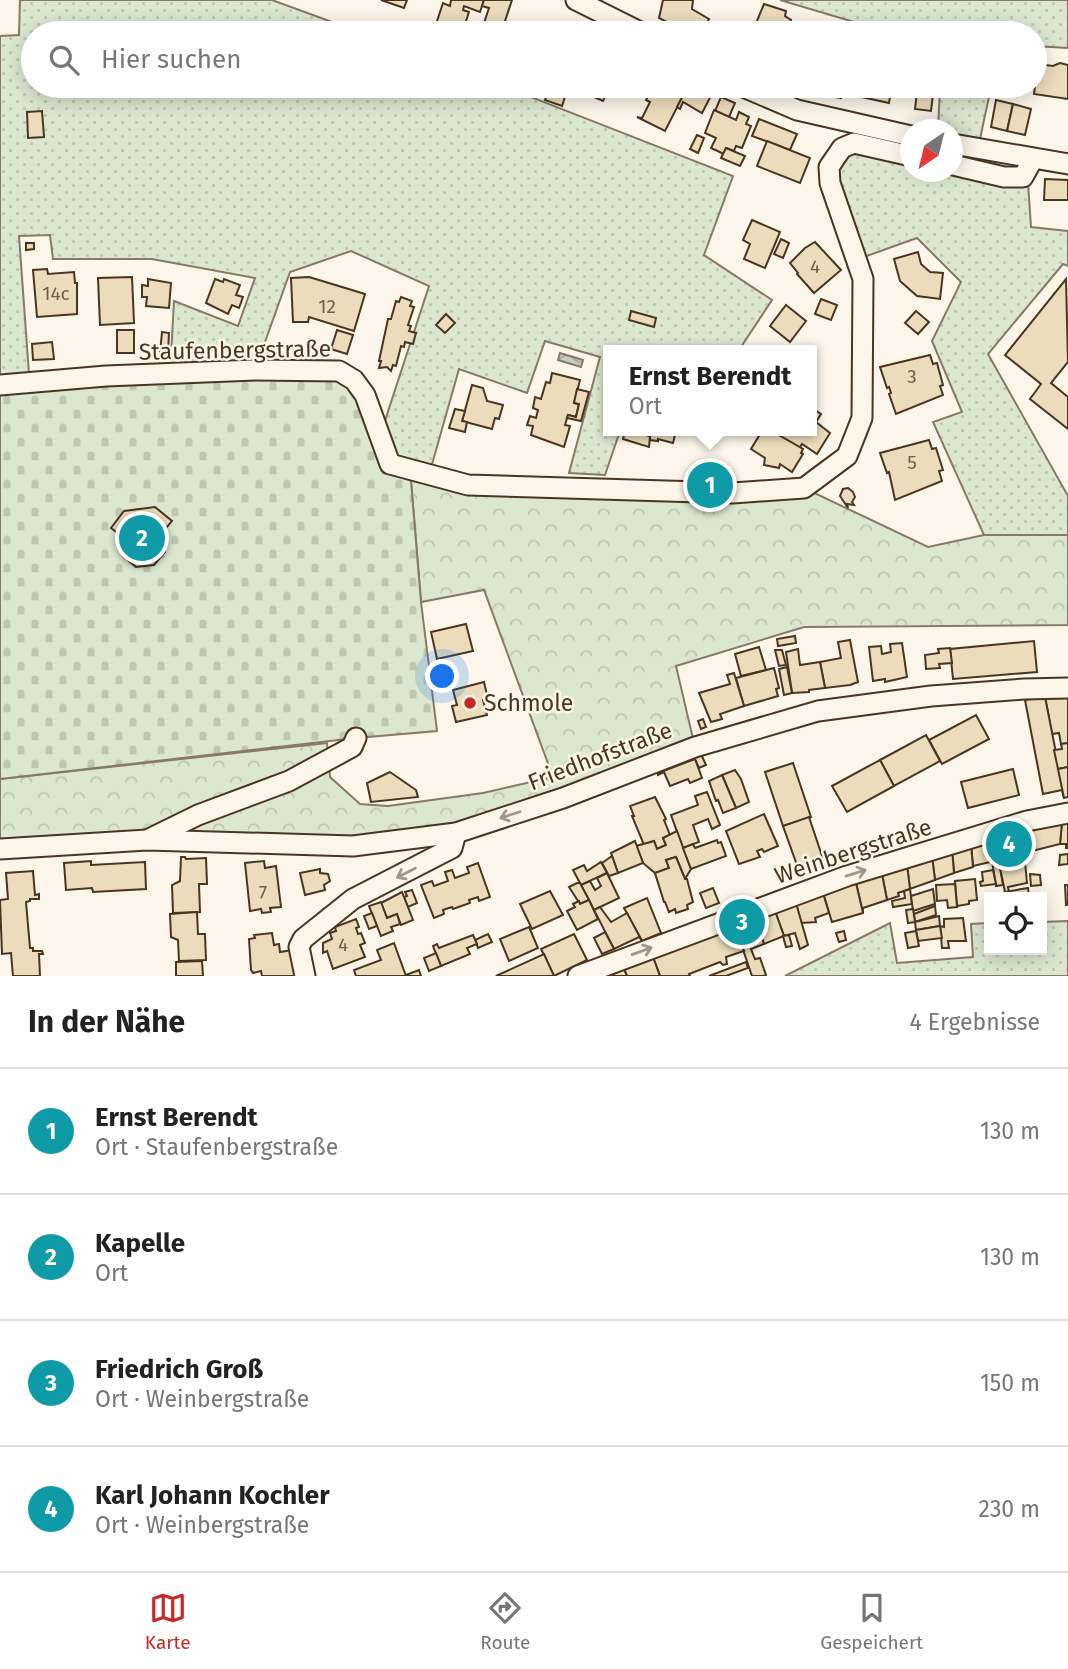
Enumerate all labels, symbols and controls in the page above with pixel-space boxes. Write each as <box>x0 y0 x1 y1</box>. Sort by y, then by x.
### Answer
search box <box>21 21 1047 98</box>
icon: search <box>45 41 83 79</box>
text: Hier suchen <box>101 44 241 75</box>
north arrow <box>900 119 963 182</box>
house number: 4 <box>810 255 820 278</box>
house number: 14c <box>42 282 70 305</box>
house number: 12 <box>318 295 336 318</box>
street label: Staufenbergstraße <box>139 334 331 366</box>
popup <box>603 345 817 436</box>
text: Ernst Berendt <box>629 361 791 392</box>
house number: 3 <box>907 365 917 388</box>
text: Ort <box>629 392 662 420</box>
house number: 5 <box>907 451 917 474</box>
pin: 1 <box>687 459 733 511</box>
pin: 2 <box>119 512 165 564</box>
your location <box>425 659 459 693</box>
place label: Schmole <box>484 689 573 717</box>
marker: Schmole <box>462 695 478 711</box>
street label: Friedhofstraße <box>524 716 676 796</box>
one-way arrow <box>499 810 521 823</box>
street label: Weinbergstraße <box>771 812 935 890</box>
pin: 4 <box>986 818 1032 870</box>
one-way arrow <box>396 866 417 880</box>
one-way arrow <box>844 866 866 879</box>
house number: 7 <box>259 881 267 904</box>
map controls <box>984 892 1047 955</box>
button: locate <box>984 892 1047 955</box>
pin: 3 <box>719 896 765 948</box>
house number: 4 <box>338 933 348 956</box>
one-way arrow <box>630 944 652 956</box>
text: In der Nähe <box>28 1004 185 1040</box>
text: 4 Ergebnisse <box>910 1008 1040 1036</box>
text: Ernst Berendt <box>95 1102 258 1133</box>
text: 1 <box>46 1117 56 1145</box>
text: 130 m <box>980 1117 1040 1145</box>
text: Ort · Staufenbergstraße <box>95 1133 338 1161</box>
text: Kapelle <box>95 1228 185 1259</box>
text: 2 <box>45 1243 57 1271</box>
text: 130 m <box>980 1243 1040 1271</box>
text: Ort <box>95 1259 128 1287</box>
text: Friedrich Groß <box>95 1354 263 1385</box>
text: 3 <box>45 1369 57 1397</box>
text: 150 m <box>980 1369 1040 1397</box>
text: Ort · Weinbergstraße <box>95 1385 309 1413</box>
text: Karl Johann Kochler <box>95 1480 330 1511</box>
text: 4 <box>45 1495 58 1523</box>
text: 230 m <box>979 1495 1040 1523</box>
text: Ort · Weinbergstraße <box>95 1511 309 1539</box>
tab: Karte <box>145 1589 191 1654</box>
tab: Route <box>480 1589 530 1654</box>
tab: Gespeichert <box>820 1589 923 1654</box>

